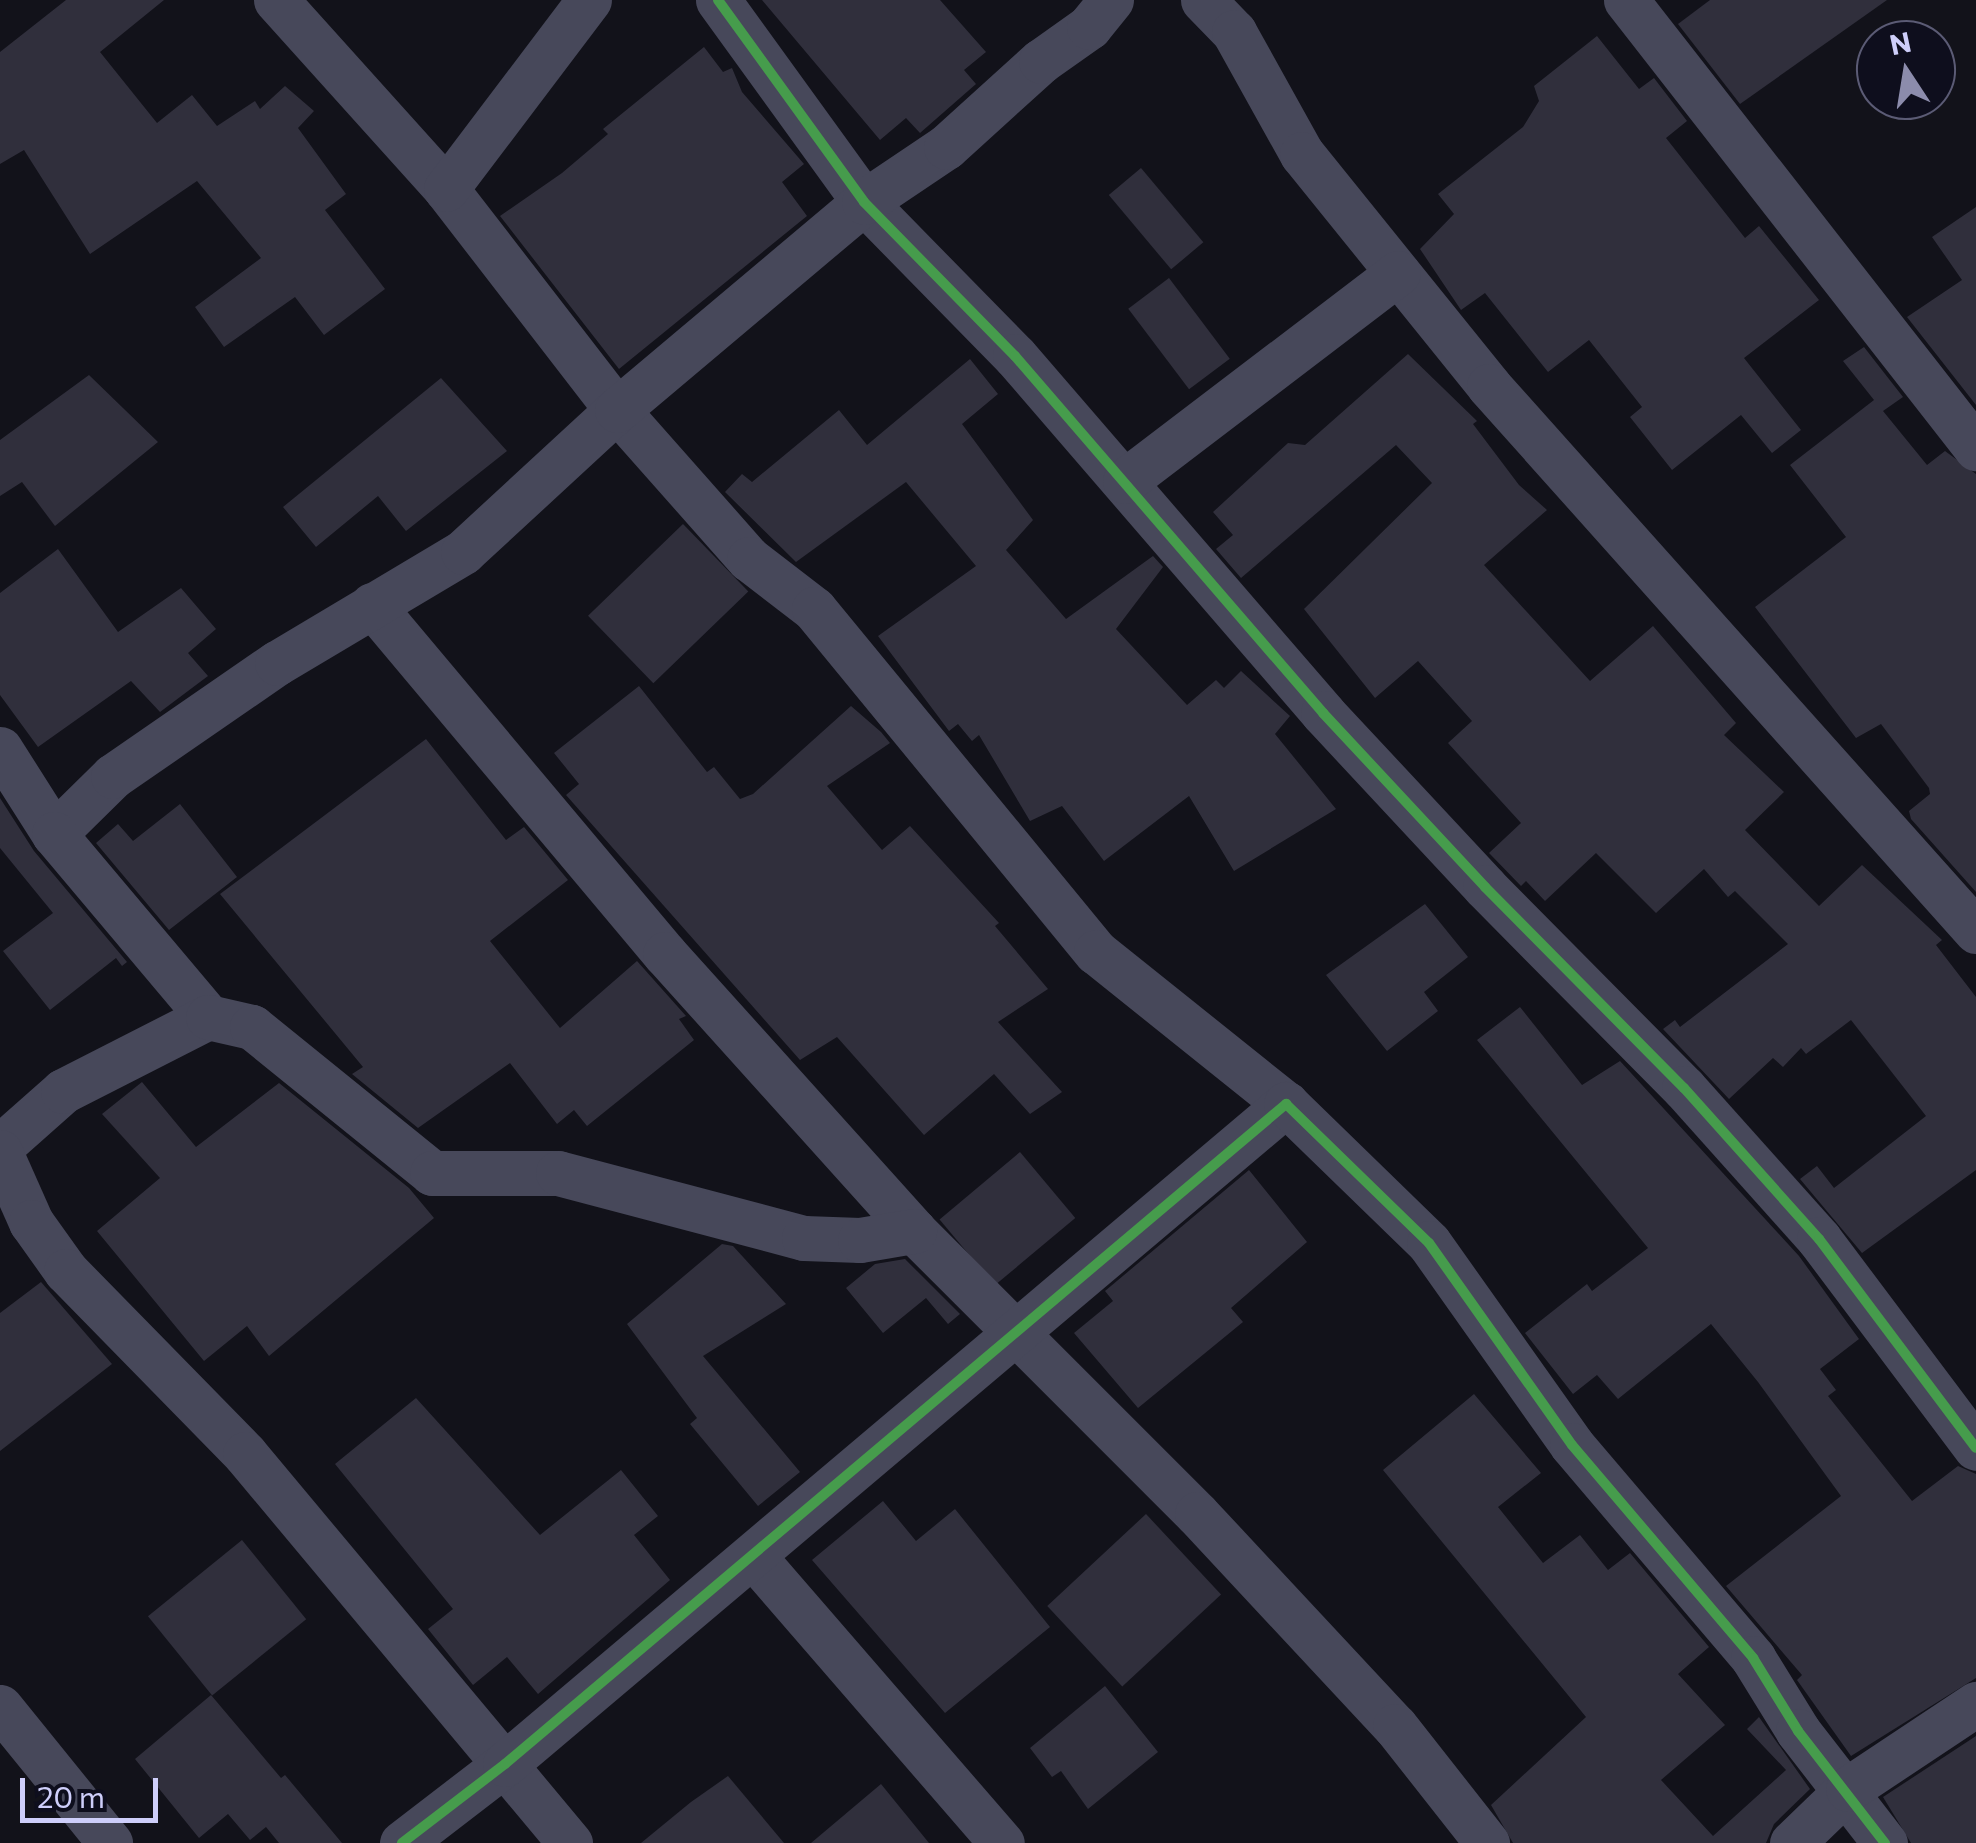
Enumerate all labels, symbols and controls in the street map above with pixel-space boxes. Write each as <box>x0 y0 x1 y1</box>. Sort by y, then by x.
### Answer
north arrow <box>1856 20 1956 120</box>
text: N <box>1886 24 1914 61</box>
scale bar <box>25 1758 162 1820</box>
text: 20 m <box>37 1777 105 1814</box>

